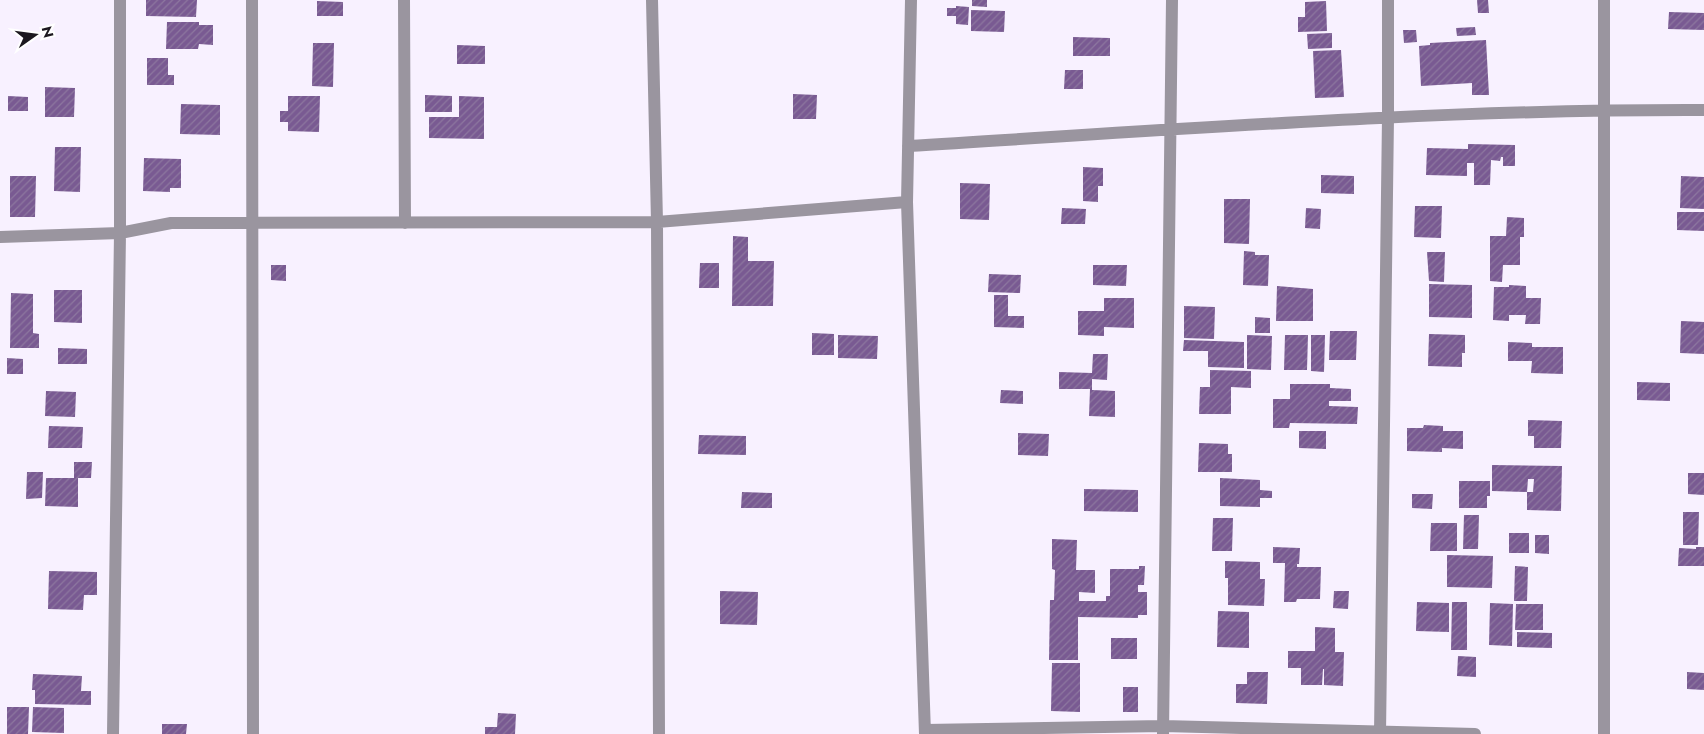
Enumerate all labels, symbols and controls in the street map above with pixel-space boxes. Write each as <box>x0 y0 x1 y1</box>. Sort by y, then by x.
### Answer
north arrow <box>10 10 60 60</box>
text: N <box>37 24 59 40</box>

